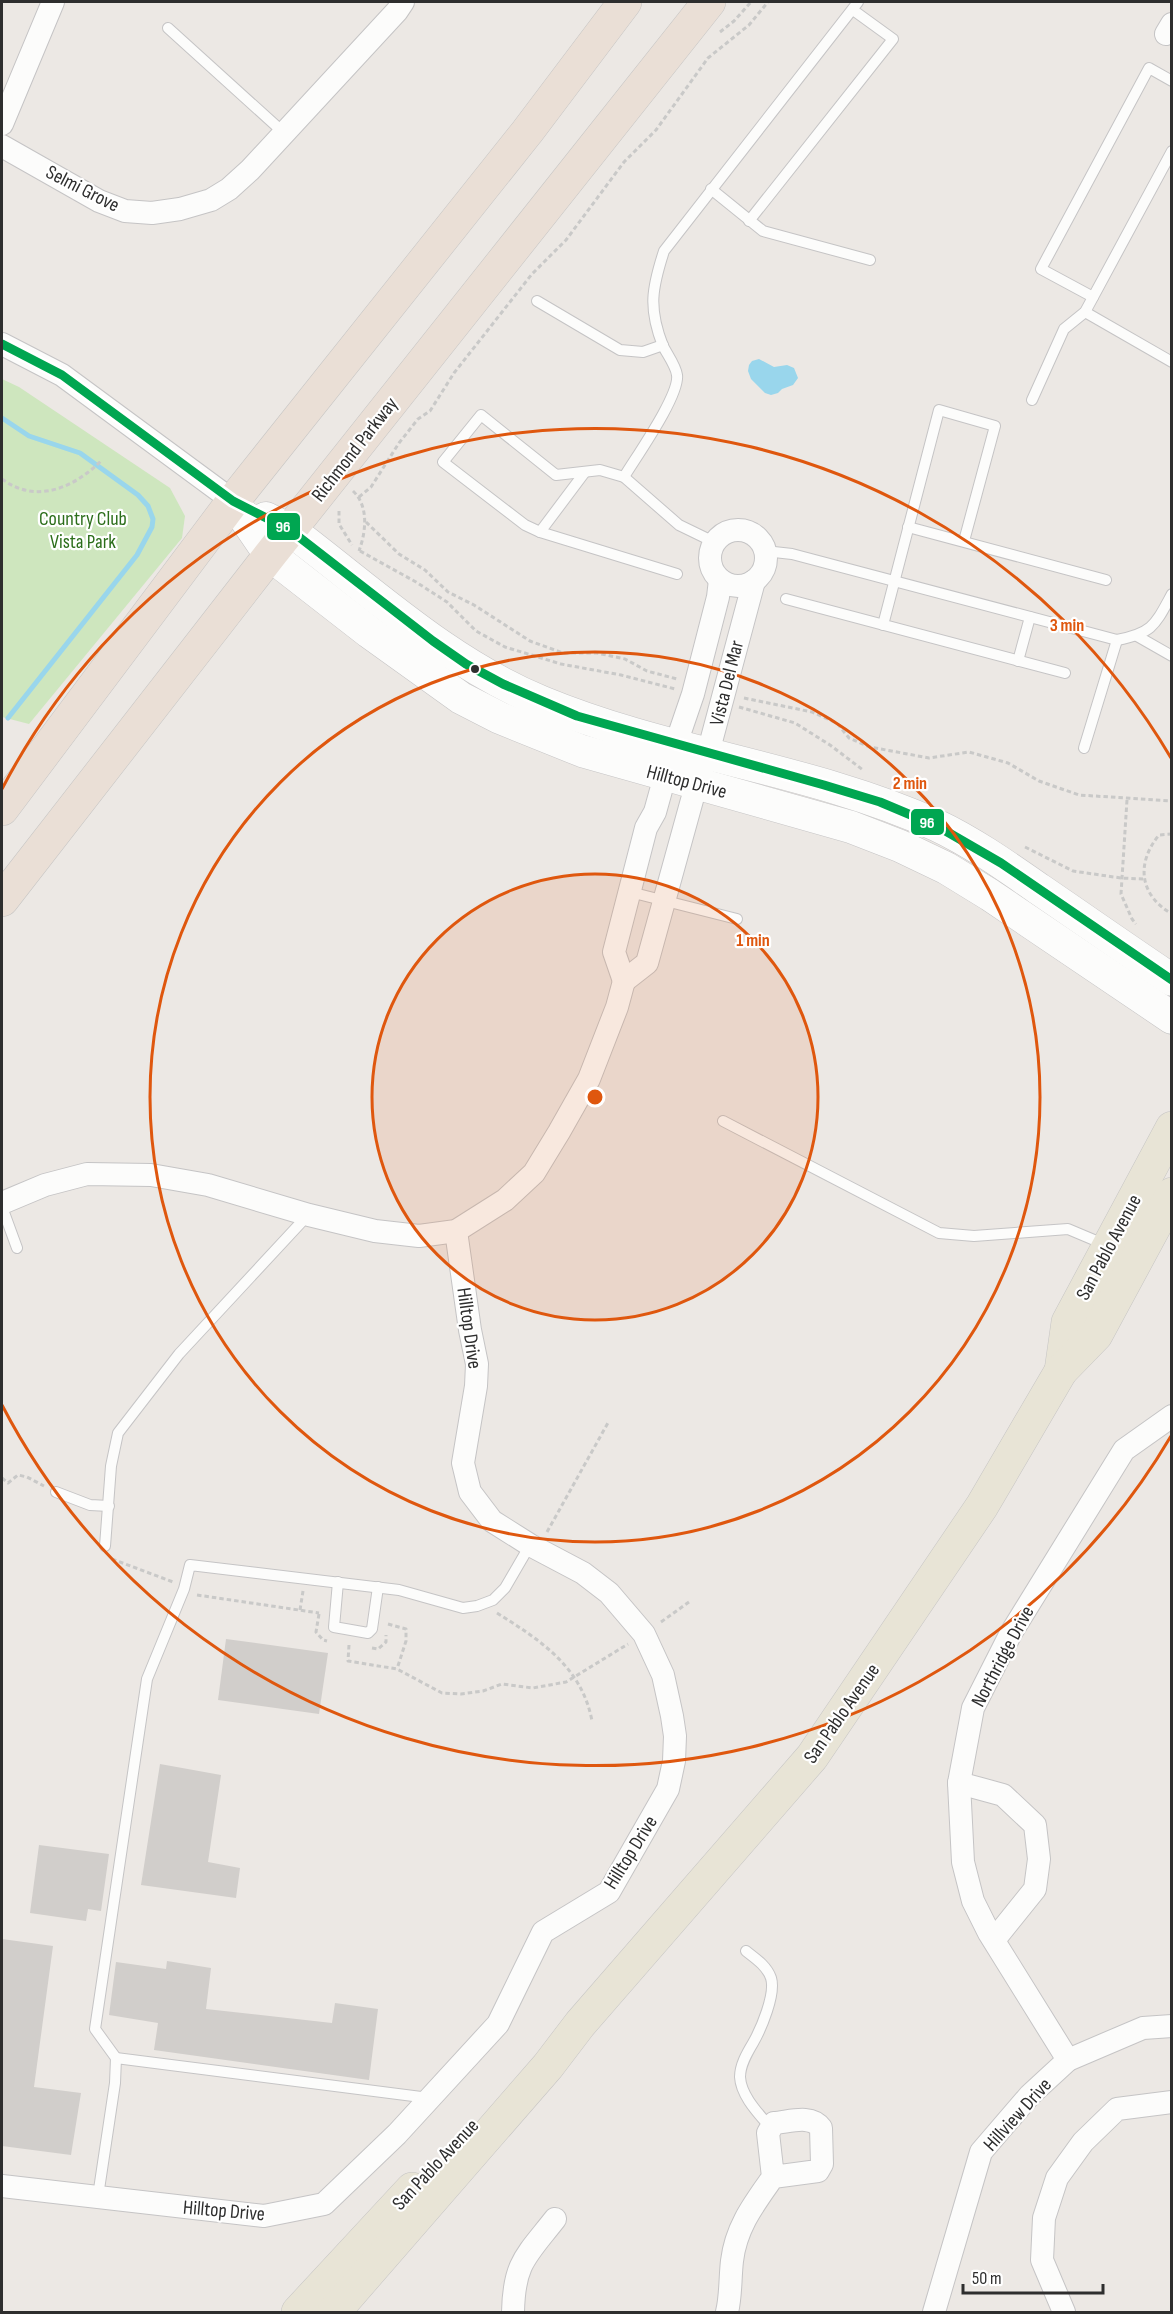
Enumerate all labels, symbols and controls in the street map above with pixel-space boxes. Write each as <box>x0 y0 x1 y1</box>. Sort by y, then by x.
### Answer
street label: Selmi Grove <box>42 160 123 218</box>
street label: Richmond Parkway <box>306 392 403 507</box>
park label: Country Club Vista Park <box>39 507 127 554</box>
line badge: 96 <box>266 512 301 541</box>
text: 96 <box>275 518 291 537</box>
text: 3 min <box>1050 615 1084 636</box>
street label: Vista Del Mar <box>705 638 749 728</box>
unlabelled marker <box>469 663 481 675</box>
street label: Hilltop Drive <box>644 760 729 804</box>
text: 2 min <box>893 773 927 794</box>
line badge: 96 <box>910 808 945 836</box>
text: 96 <box>919 814 935 833</box>
text: 1 min <box>736 930 770 951</box>
centre of rings <box>585 1087 605 1107</box>
street label: San Pablo Avenue <box>1071 1191 1147 1304</box>
street label: Hilltop Drive <box>451 1286 487 1370</box>
street label: Northridge Drive <box>966 1602 1040 1711</box>
street label: San Pablo Avenue <box>799 1659 885 1768</box>
street label: Hilltop Drive <box>599 1811 663 1894</box>
street label: Hillview Drive <box>979 2073 1057 2156</box>
street label: San Pablo Avenue <box>387 2114 484 2215</box>
street label: Hilltop Drive <box>182 2195 266 2227</box>
scale bar <box>963 2257 1102 2295</box>
text: 50 m <box>972 2268 1002 2289</box>

